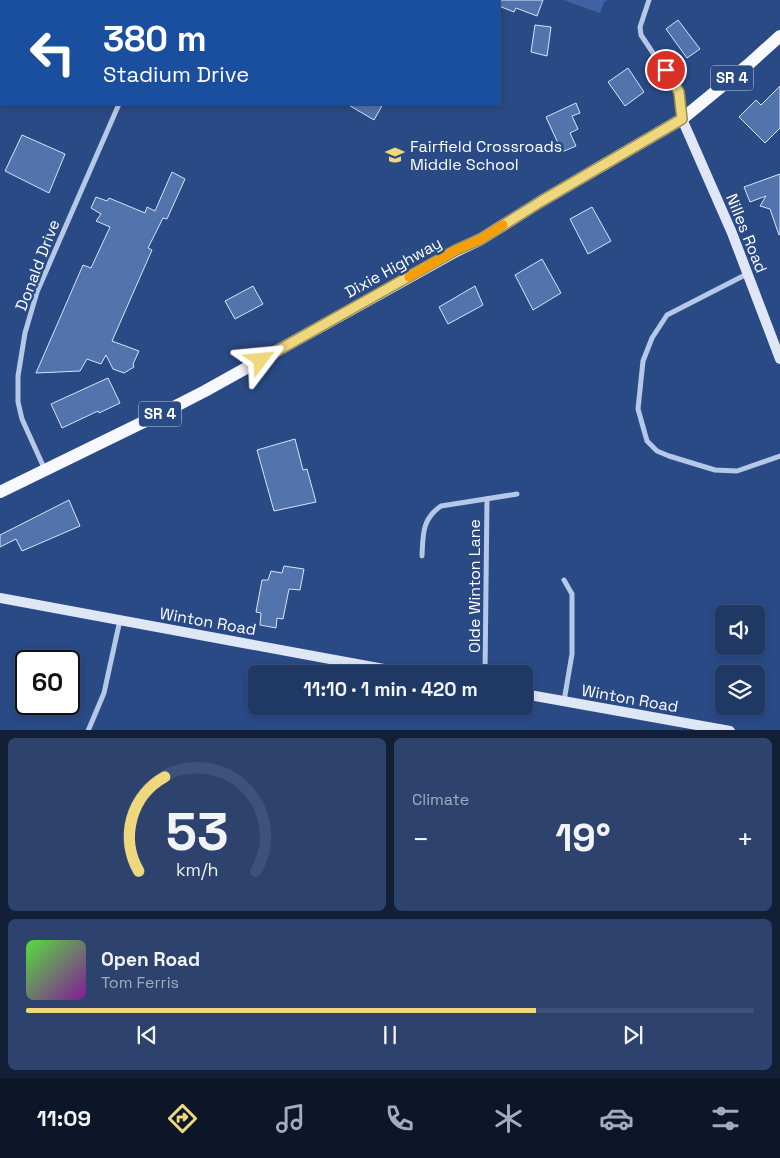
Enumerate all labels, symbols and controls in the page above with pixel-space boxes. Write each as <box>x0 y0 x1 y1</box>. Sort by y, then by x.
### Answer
text: 380 m <box>103 17 207 61</box>
icon: left <box>20 20 85 85</box>
pin <box>645 49 687 91</box>
icon: arrive <box>652 56 680 84</box>
text: Stadium Drive <box>103 60 249 88</box>
road number: SR 4 <box>711 66 753 90</box>
place label: Fairfield Crossroads Middle School <box>410 136 562 175</box>
school or university icon: Fairfield Crossroads Middle School <box>384 144 406 166</box>
street label: Nilles Road <box>721 190 772 276</box>
street label: Donald Drive <box>10 217 65 314</box>
street label: Dixie Highway <box>341 232 445 303</box>
position arrow <box>234 333 286 385</box>
road number: SR 4 <box>139 402 181 426</box>
street label: Olde Winton Lane <box>464 519 485 653</box>
street label: Winton Road <box>158 603 258 640</box>
map controls <box>715 605 765 715</box>
button: sound <box>715 605 765 655</box>
speed limit sign: 60 <box>15 650 80 715</box>
button: layers <box>715 665 765 715</box>
text: 11:10 · 1 min · 420 m <box>303 677 478 702</box>
street label: Winton Road <box>580 680 680 717</box>
text: Climate <box>412 789 469 810</box>
text: 53 <box>166 799 228 865</box>
text: 19° <box>555 814 611 862</box>
text: − <box>412 821 429 857</box>
text: + <box>737 821 754 857</box>
text: km/h <box>176 858 218 881</box>
text: Open Road <box>101 947 200 972</box>
text: Tom Ferris <box>101 972 179 993</box>
icon: previous <box>133 1021 161 1049</box>
icon: pause <box>376 1021 404 1049</box>
icon: next <box>619 1021 647 1049</box>
icon: directions <box>165 1101 200 1136</box>
icon: music <box>273 1101 308 1136</box>
icon: phone <box>382 1101 417 1136</box>
icon: climate <box>491 1101 526 1136</box>
icon: car <box>599 1101 634 1136</box>
icon: filters <box>708 1101 743 1136</box>
text: 11:09 <box>37 1104 91 1132</box>

